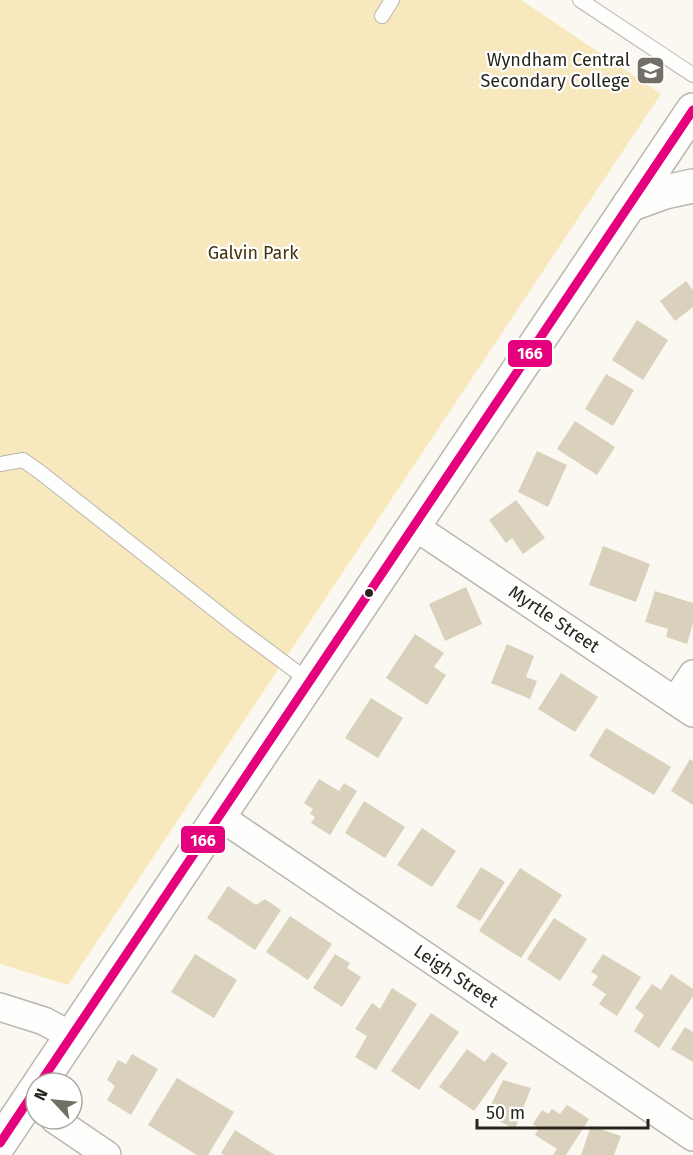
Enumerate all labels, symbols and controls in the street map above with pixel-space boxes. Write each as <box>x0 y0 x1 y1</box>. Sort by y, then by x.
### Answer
place label: Wyndham Central Secondary College <box>481 49 630 92</box>
school or university icon: Wyndham Central Secondary College <box>635 54 667 86</box>
park label: Galvin Park <box>208 242 299 264</box>
line badge: 166 <box>507 339 553 368</box>
text: 166 <box>517 344 543 363</box>
street label: Myrtle Street <box>504 581 604 658</box>
unlabelled marker <box>363 587 375 599</box>
line badge: 166 <box>180 825 226 854</box>
text: 166 <box>190 831 216 850</box>
street label: Leigh Street <box>410 940 503 1012</box>
north arrow <box>24 1071 84 1131</box>
text: N <box>30 1086 52 1104</box>
scale bar <box>477 1092 648 1130</box>
text: 50 m <box>486 1102 525 1124</box>

